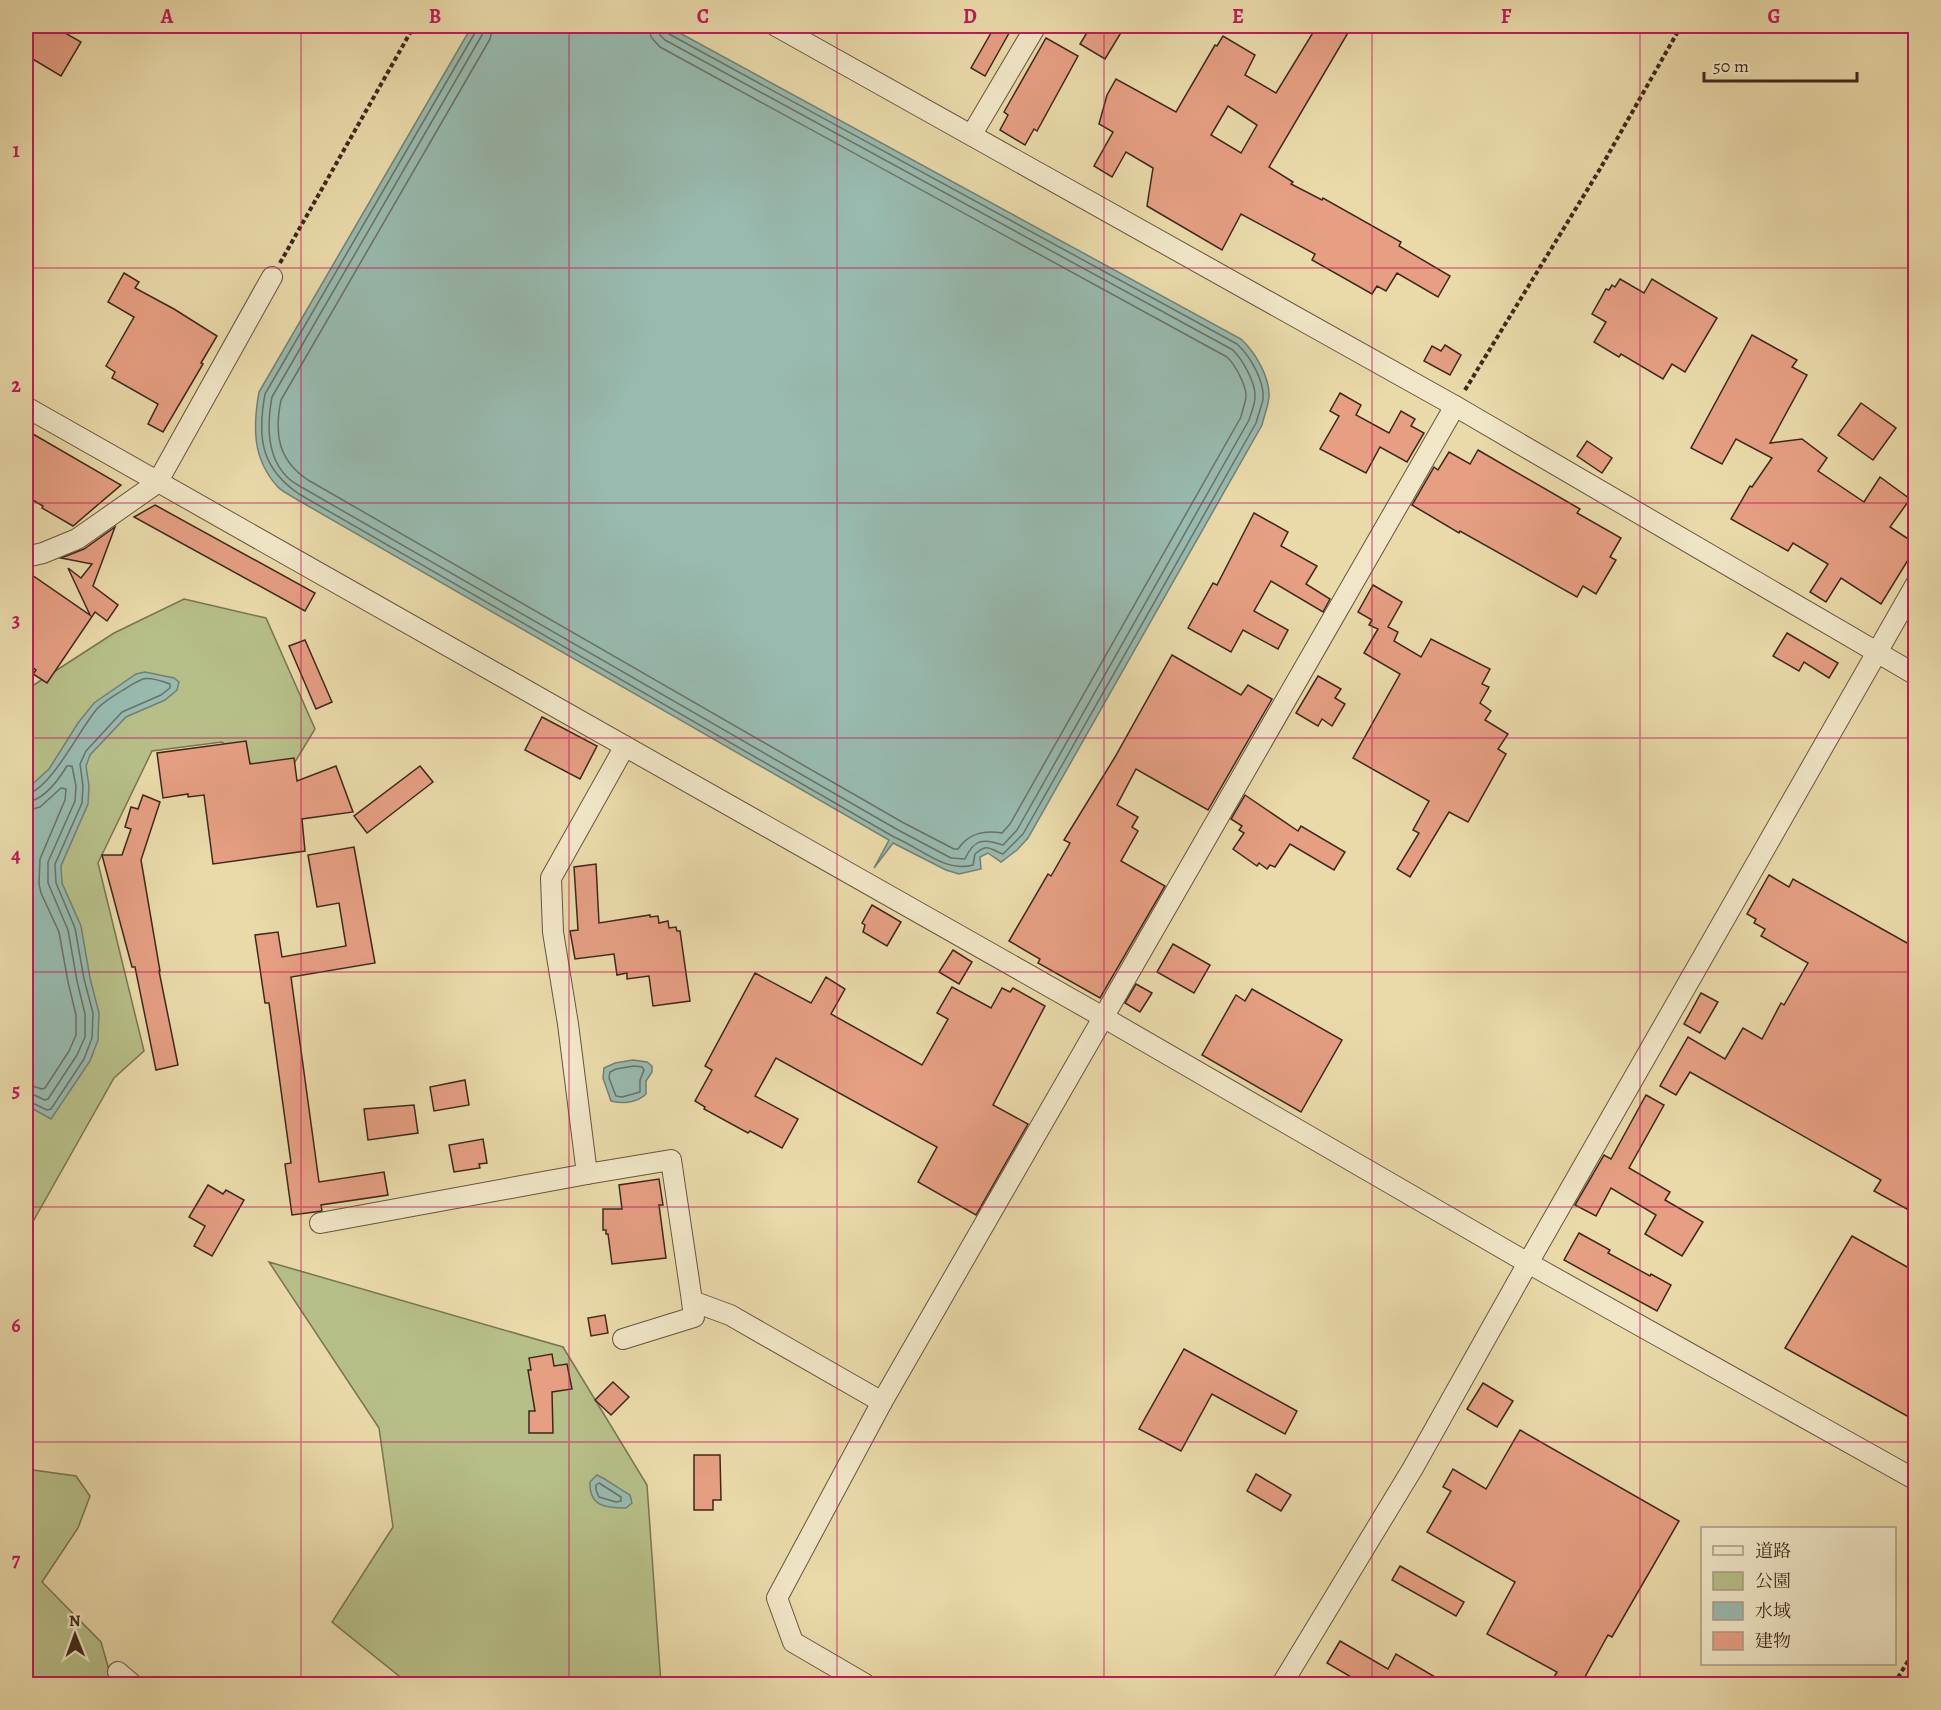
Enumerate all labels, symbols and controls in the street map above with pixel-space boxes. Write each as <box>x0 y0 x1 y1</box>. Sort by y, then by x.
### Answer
text: A <box>160 3 174 30</box>
text: B <box>429 3 441 30</box>
text: C <box>697 3 709 30</box>
text: D <box>963 3 977 30</box>
text: E <box>1232 3 1244 30</box>
text: F <box>1501 3 1512 30</box>
text: G <box>1767 3 1781 30</box>
scale bar <box>1704 45 1857 83</box>
text: 50 m <box>1713 54 1749 78</box>
text: 1 <box>12 137 20 164</box>
text: 2 <box>11 372 21 399</box>
text: 3 <box>12 607 20 634</box>
text: 4 <box>11 842 21 869</box>
text: 5 <box>12 1077 20 1104</box>
text: 6 <box>11 1312 21 1339</box>
legend <box>1701 1527 1896 1665</box>
text: 道路 <box>1755 1539 1791 1563</box>
text: 7 <box>12 1546 21 1573</box>
text: 公園 <box>1755 1569 1791 1593</box>
text: 水域 <box>1755 1599 1791 1623</box>
north arrow <box>45 1605 105 1665</box>
text: N <box>69 1610 81 1632</box>
text: 建物 <box>1755 1629 1791 1653</box>

